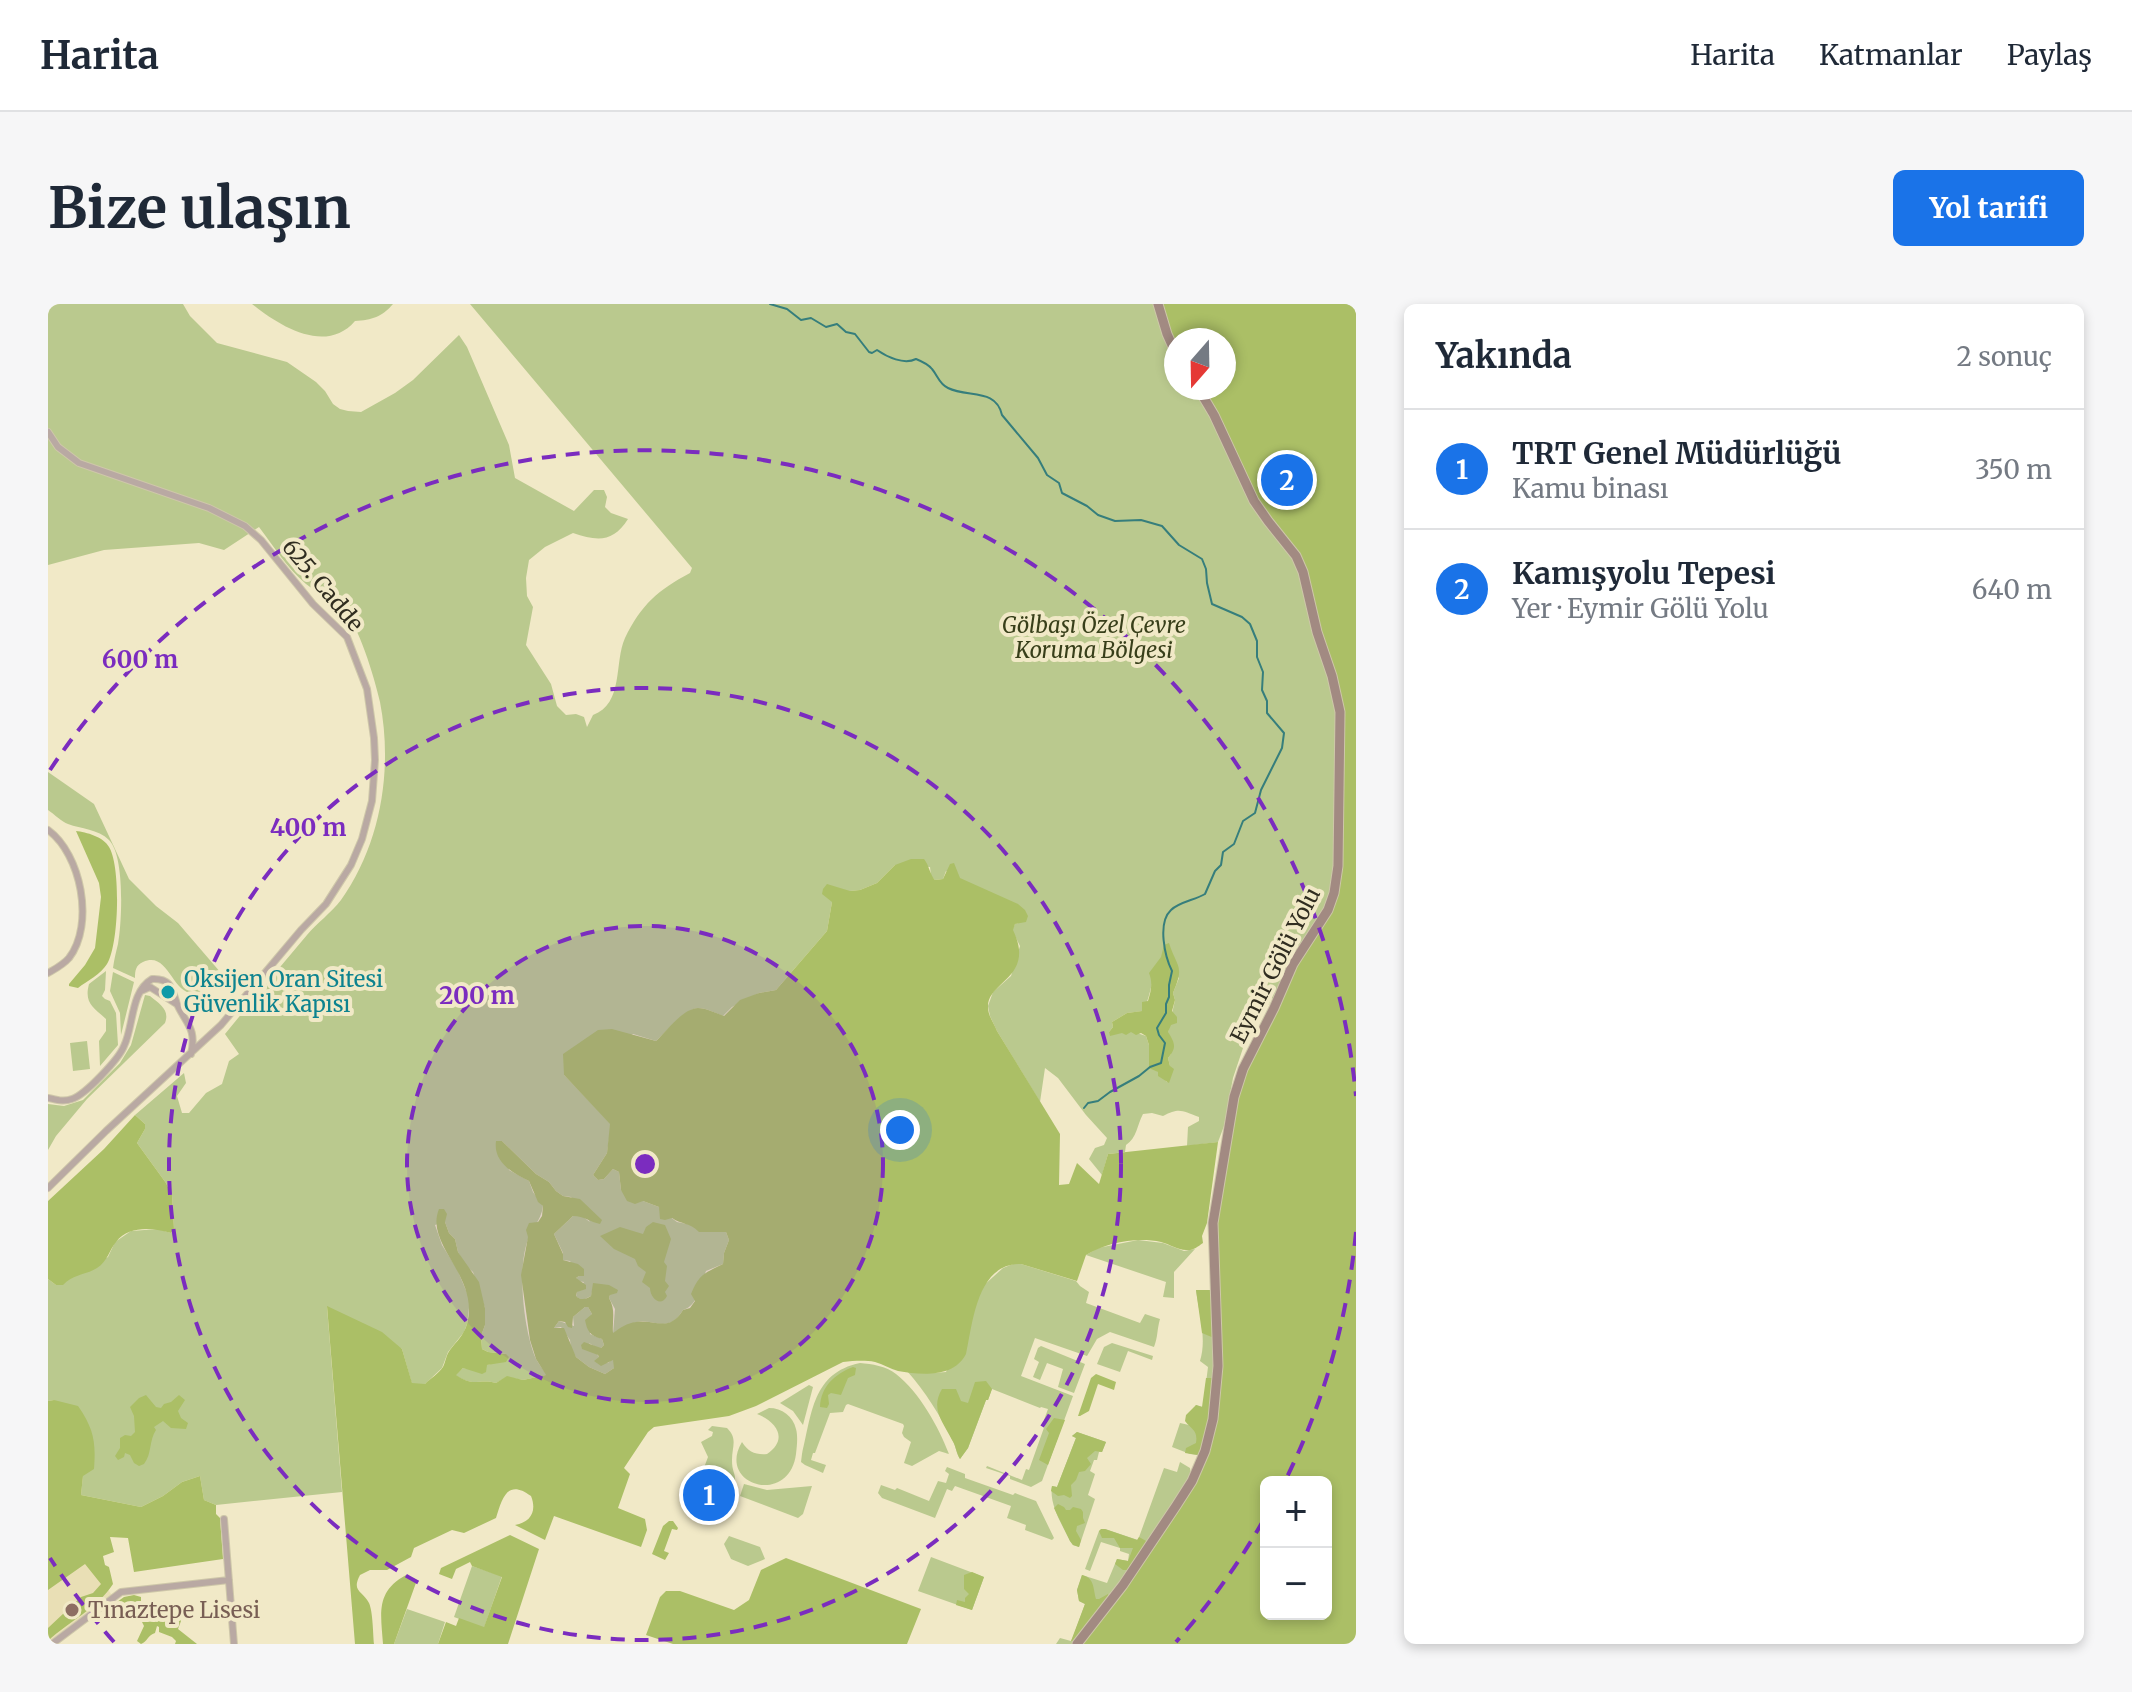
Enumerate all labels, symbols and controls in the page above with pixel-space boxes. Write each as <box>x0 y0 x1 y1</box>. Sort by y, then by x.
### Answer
text: Harita <box>40 32 159 79</box>
text: Harita <box>1690 37 1775 73</box>
text: Katmanlar <box>1819 37 1963 73</box>
text: Paylaş <box>2007 37 2092 73</box>
button: Yol tarifi <box>1893 170 2084 246</box>
text: Bize ulaşın <box>48 173 351 243</box>
north arrow <box>1164 328 1236 400</box>
text: Yakında <box>1436 335 1572 377</box>
text: 2 sonuç <box>1957 340 2052 373</box>
text: TRT Genel Müdürlüğü <box>1512 434 1842 472</box>
pin: 2 <box>1261 450 1313 510</box>
text: 1 <box>1456 453 1468 486</box>
text: 350 m <box>1975 453 2052 486</box>
text: Kamu binası <box>1512 472 1668 505</box>
street label: 625. Cadde <box>276 533 370 637</box>
text: Kamışyolu Tepesi <box>1512 554 1776 592</box>
text: 2 <box>1454 573 1470 606</box>
text: 640 m <box>1972 573 2052 606</box>
text: Yer · Eymir Gölü Yolu <box>1512 592 1769 625</box>
park label: Gölbaşı Özel Çevre Koruma Bölgesi <box>1002 611 1186 664</box>
text: 600 m <box>102 644 178 675</box>
text: 400 m <box>270 812 346 843</box>
street label: Eymir Gölü Yolu <box>1224 883 1326 1047</box>
place label: Oksijen Oran Sitesi Güvenlik Kapısı <box>184 965 383 1018</box>
text: 200 m <box>439 980 515 1011</box>
marker: Oksijen Oran Sitesi Güvenlik Kapısı <box>159 983 177 1001</box>
your location <box>880 1110 920 1150</box>
centre of rings <box>631 1150 659 1178</box>
pin: 1 <box>683 1465 735 1525</box>
map controls <box>1260 1476 1332 1620</box>
button: + <box>1260 1476 1332 1548</box>
button: − <box>1260 1548 1332 1620</box>
place label: Tınaztepe Lisesi <box>88 1596 260 1624</box>
marker: Tınaztepe Lisesi <box>63 1601 81 1619</box>

